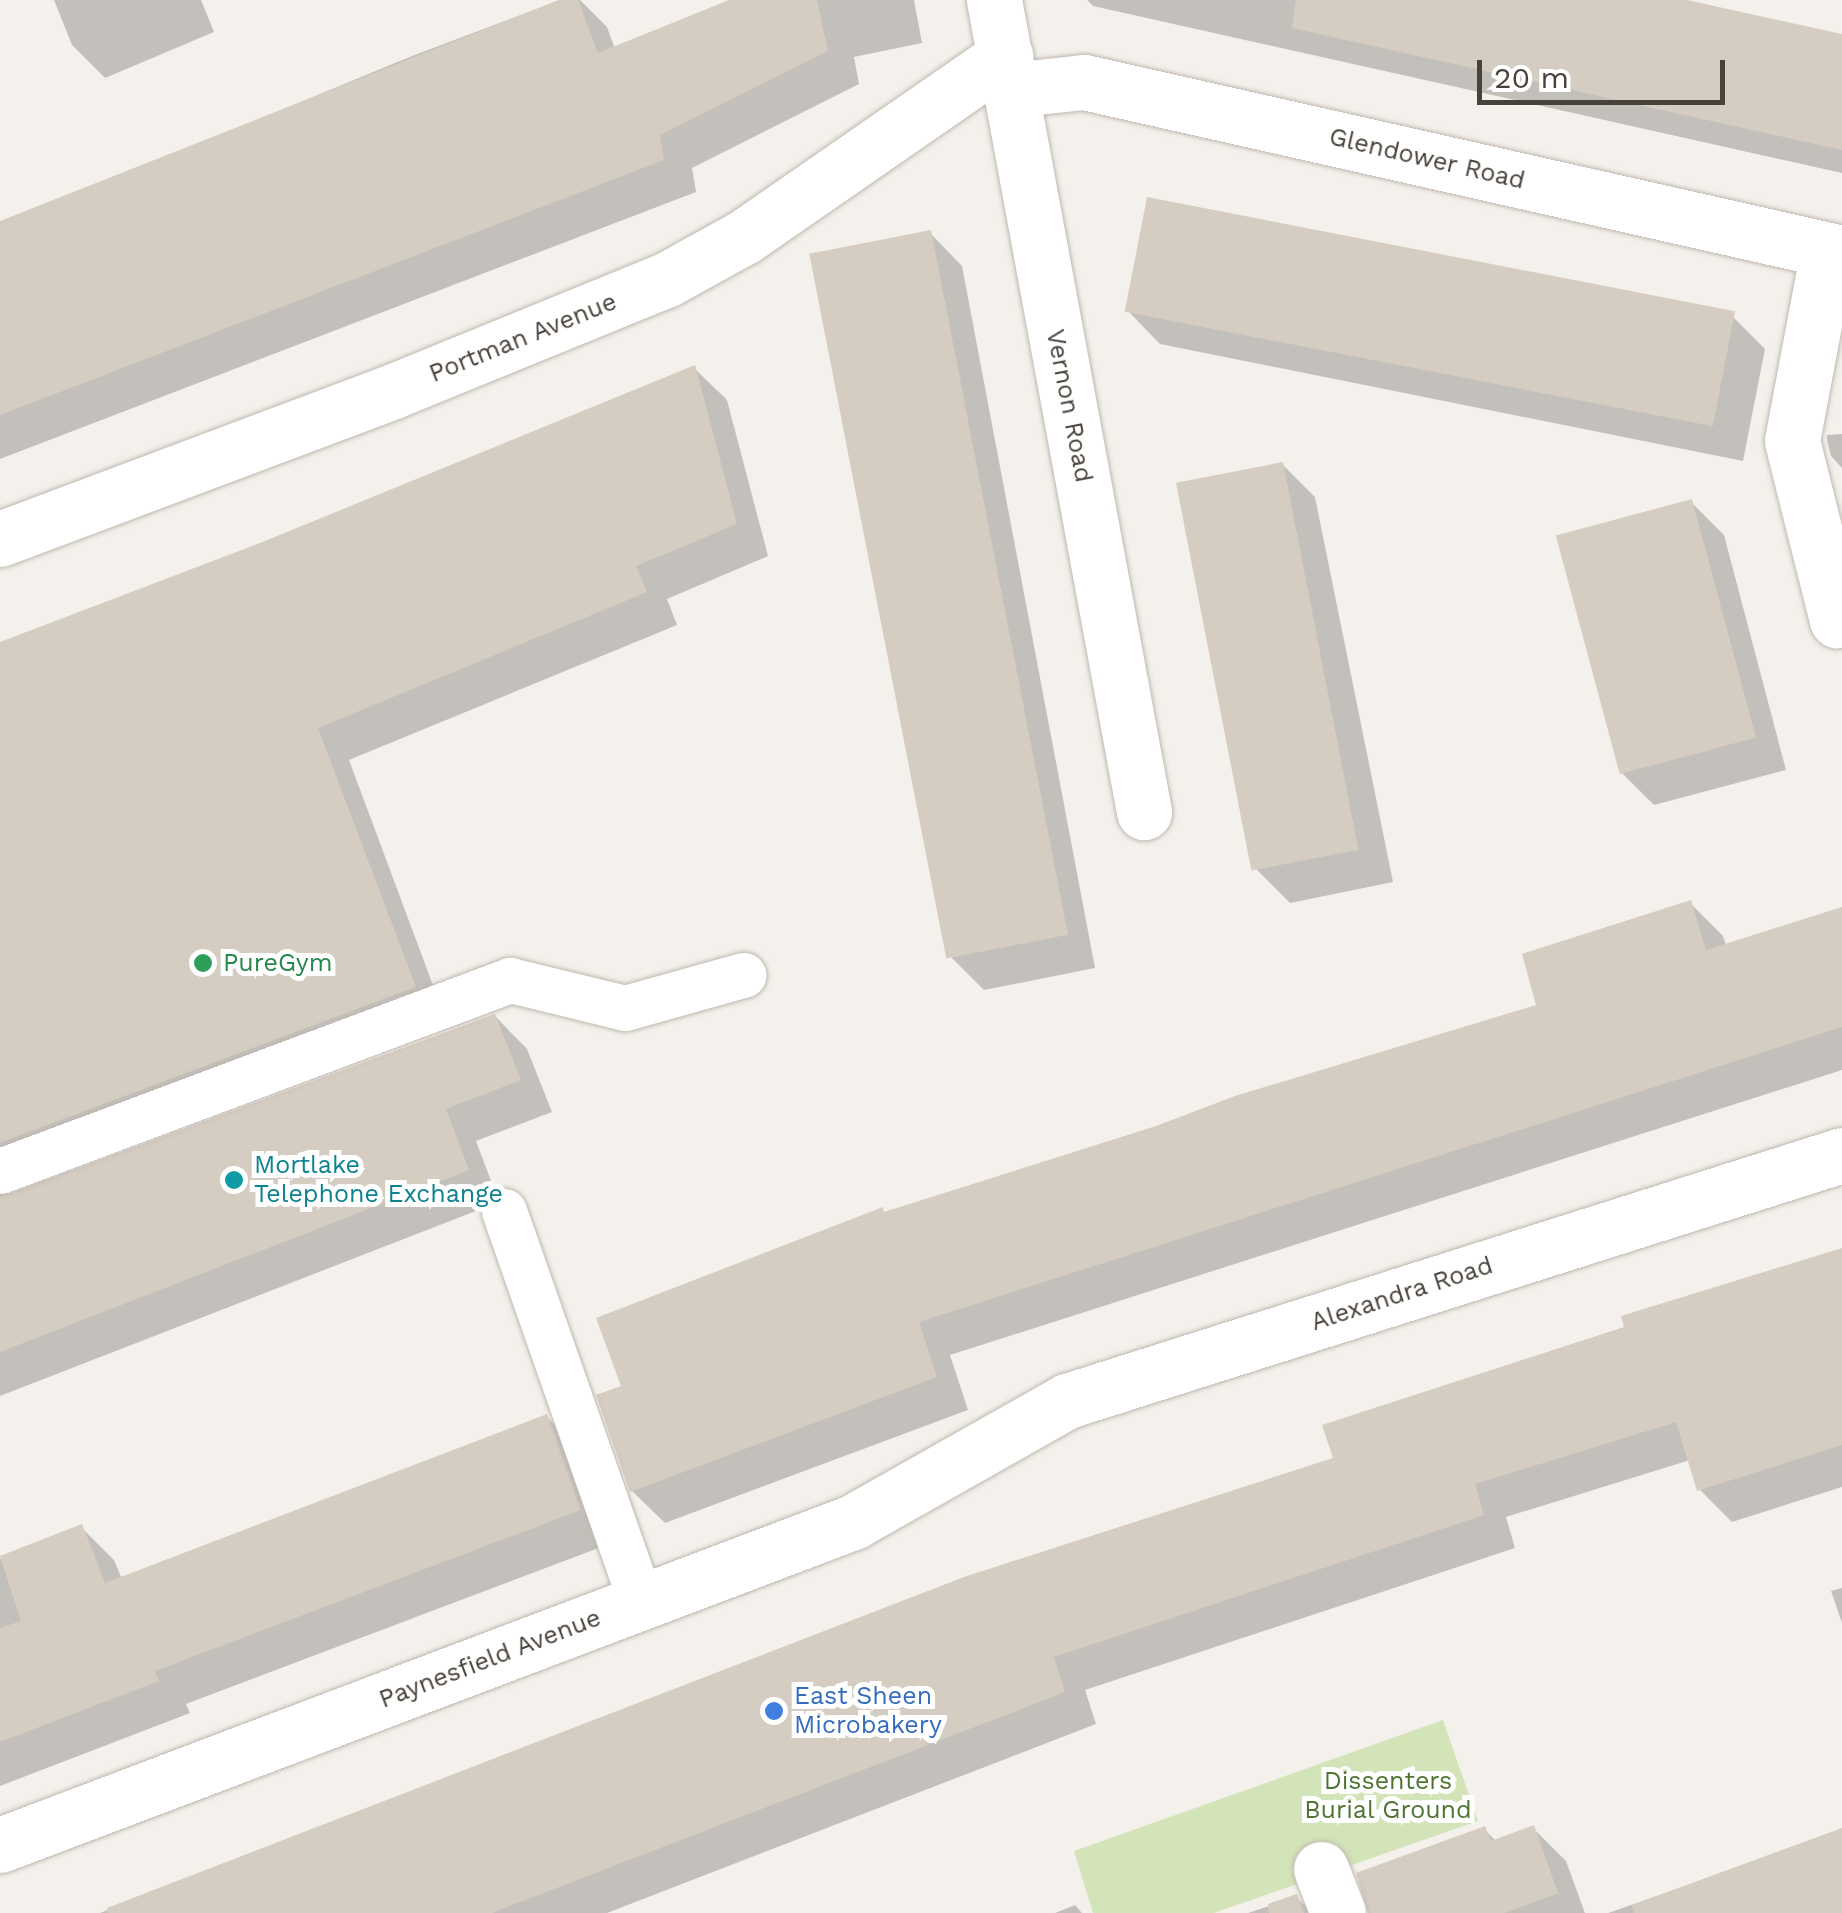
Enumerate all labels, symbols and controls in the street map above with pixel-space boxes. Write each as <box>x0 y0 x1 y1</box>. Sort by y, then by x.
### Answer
scale bar <box>1482 40 1730 102</box>
text: 20 m <box>1494 60 1569 95</box>
street label: Glendower Road <box>1326 122 1528 196</box>
street label: Portman Avenue <box>425 287 621 389</box>
street label: Vernon Road <box>1039 327 1099 485</box>
place label: PureGym <box>223 948 333 978</box>
marker: PureGym <box>192 952 214 974</box>
place label: Mortlake Telephone Exchange <box>254 1151 503 1210</box>
marker: Mortlake Telephone Exchange <box>223 1169 245 1191</box>
street label: Alexandra Road <box>1307 1250 1497 1338</box>
street label: Paynesfield Avenue <box>375 1603 605 1715</box>
place label: East Sheen Microbakery <box>794 1682 942 1741</box>
marker: East Sheen Microbakery <box>763 1700 785 1722</box>
park label: Dissenters Burial Ground <box>1304 1767 1472 1826</box>

